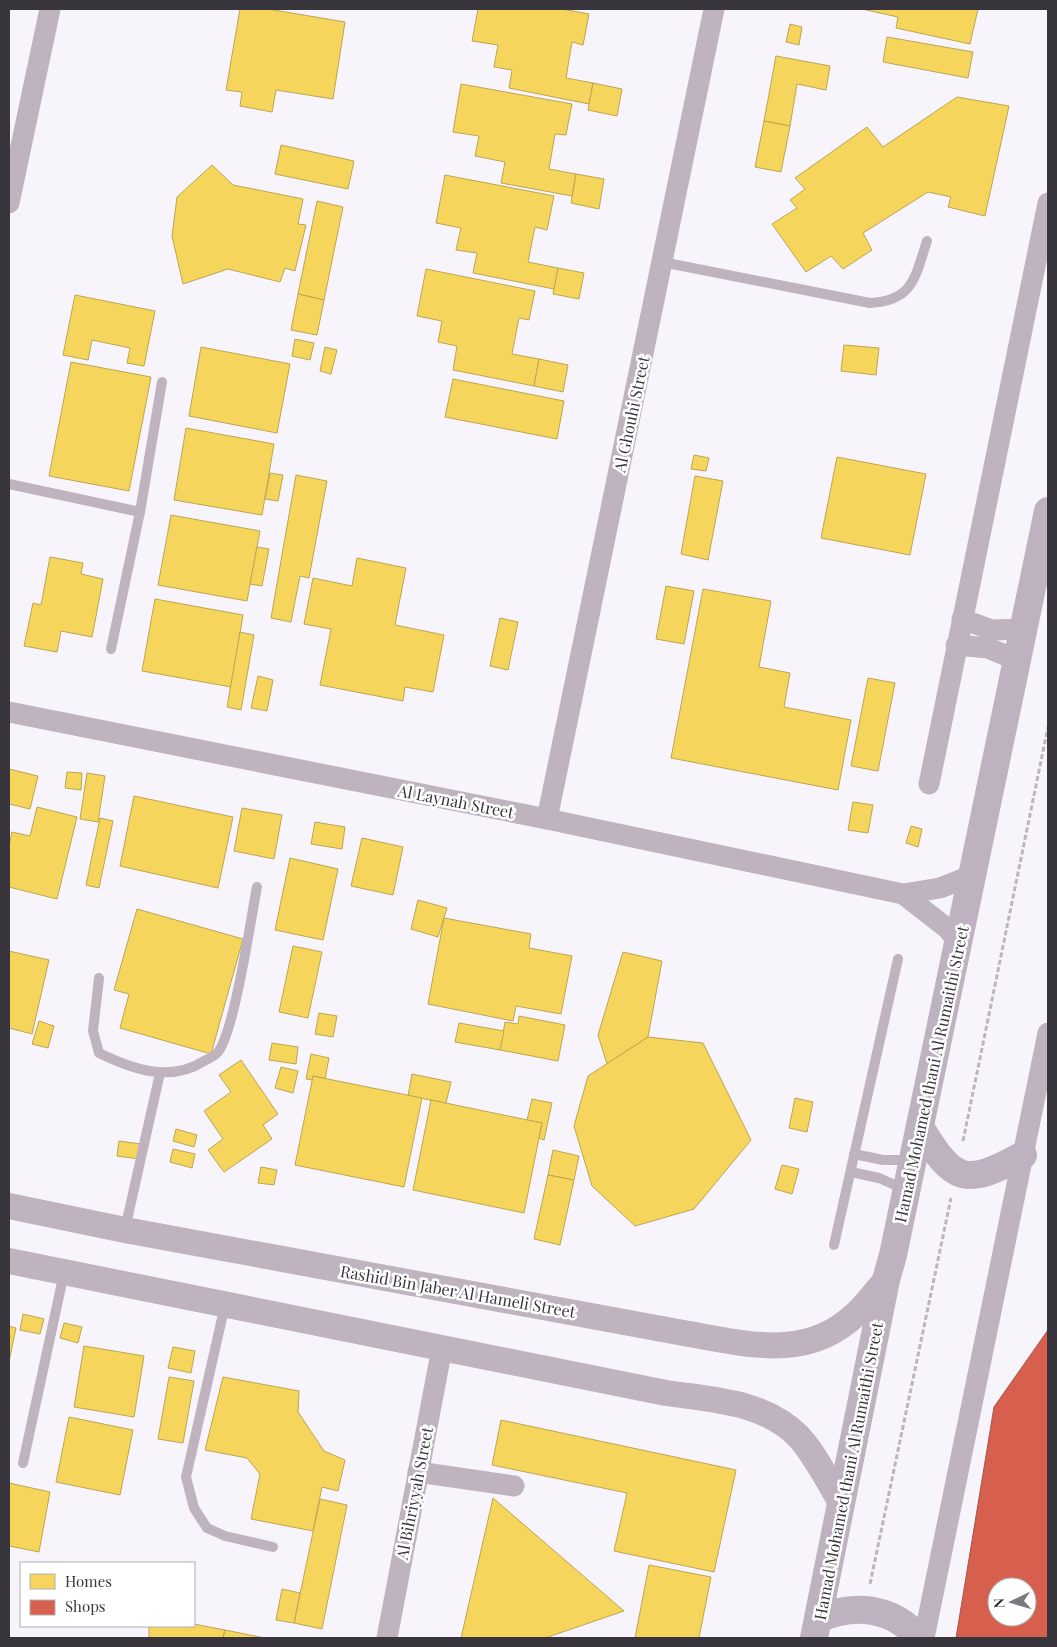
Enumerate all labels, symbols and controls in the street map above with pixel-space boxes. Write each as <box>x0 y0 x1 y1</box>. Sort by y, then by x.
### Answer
street label: Al Ghouhi Street <box>608 354 654 475</box>
street label: Al Laynah Street <box>395 779 516 823</box>
street label: Hamad Mohamed thani Al Rumaithi Street <box>889 923 973 1224</box>
street label: Rashid Bin Jaber Al Hameli Street <box>339 1260 577 1322</box>
street label: Hamad Mohamed thani Al Rumaithi Street <box>809 1320 887 1622</box>
street label: Al Bihriyyah Street <box>391 1425 437 1562</box>
legend <box>20 1562 195 1627</box>
text: Homes <box>65 1571 112 1591</box>
north arrow <box>987 1577 1037 1627</box>
text: Shops <box>65 1596 106 1616</box>
text: N <box>989 1597 1008 1609</box>

